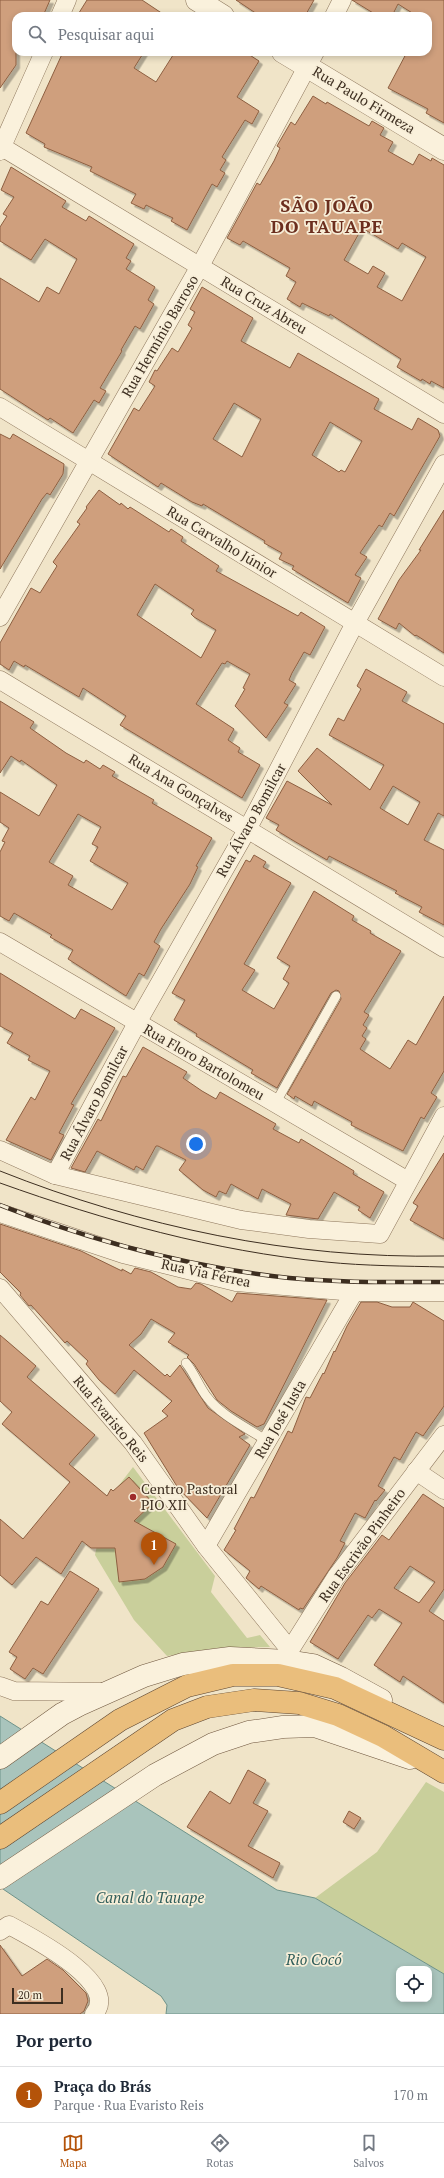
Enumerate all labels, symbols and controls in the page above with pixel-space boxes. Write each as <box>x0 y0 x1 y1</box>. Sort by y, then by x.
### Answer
search box <box>12 12 432 56</box>
icon: search <box>26 23 48 45</box>
text: Pesquisar aqui <box>58 24 154 44</box>
street label: Rua Paulo Firmeza <box>310 61 419 138</box>
district label: SÃO JOÃO DO TAUAPE <box>271 193 383 238</box>
street label: Rua Hermínio Barroso <box>117 271 202 400</box>
street label: Rua Cruz Abreu <box>218 271 311 338</box>
street label: Rua Carvalho Júnior <box>164 501 281 582</box>
street label: Rua Ana Gonçalves <box>125 749 237 826</box>
street label: Rua Álvaro Bomilcar <box>211 759 290 880</box>
street label: Rua Floro Bartolomeu <box>140 1019 268 1104</box>
street label: Rua Álvaro Bomilcar <box>55 1041 132 1163</box>
your location <box>186 1134 206 1154</box>
street label: Rua Via Férrea <box>160 1254 252 1291</box>
street label: Rua Evaristo Reis <box>69 1371 153 1466</box>
street label: Rua José Justa <box>249 1376 310 1461</box>
place label: Centro Pastoral PIO XII <box>141 1479 238 1514</box>
street label: Rua Escrivão Pinheiro <box>314 1484 410 1606</box>
marker: Centro Pastoral PIO XII <box>128 1492 138 1502</box>
pin: 1 <box>141 1532 167 1565</box>
water label: Canal do Tauape <box>96 1887 204 1907</box>
water label: Rio Cocó <box>285 1949 342 1969</box>
map controls <box>396 1966 432 2002</box>
button: locate <box>396 1966 432 2002</box>
scale bar <box>12 1986 63 2005</box>
text: 20 m <box>18 1988 42 2002</box>
text: Por perto <box>16 2029 92 2052</box>
text: Praça do Brás <box>54 2076 151 2096</box>
text: 1 <box>25 2086 33 2104</box>
text: 170 m <box>393 2086 428 2104</box>
text: Parque · Rua Evaristo Reis <box>54 2096 204 2114</box>
tab: Mapa <box>60 2132 87 2170</box>
tab: Rotas <box>206 2132 234 2170</box>
tab: Salvos <box>353 2132 384 2170</box>

